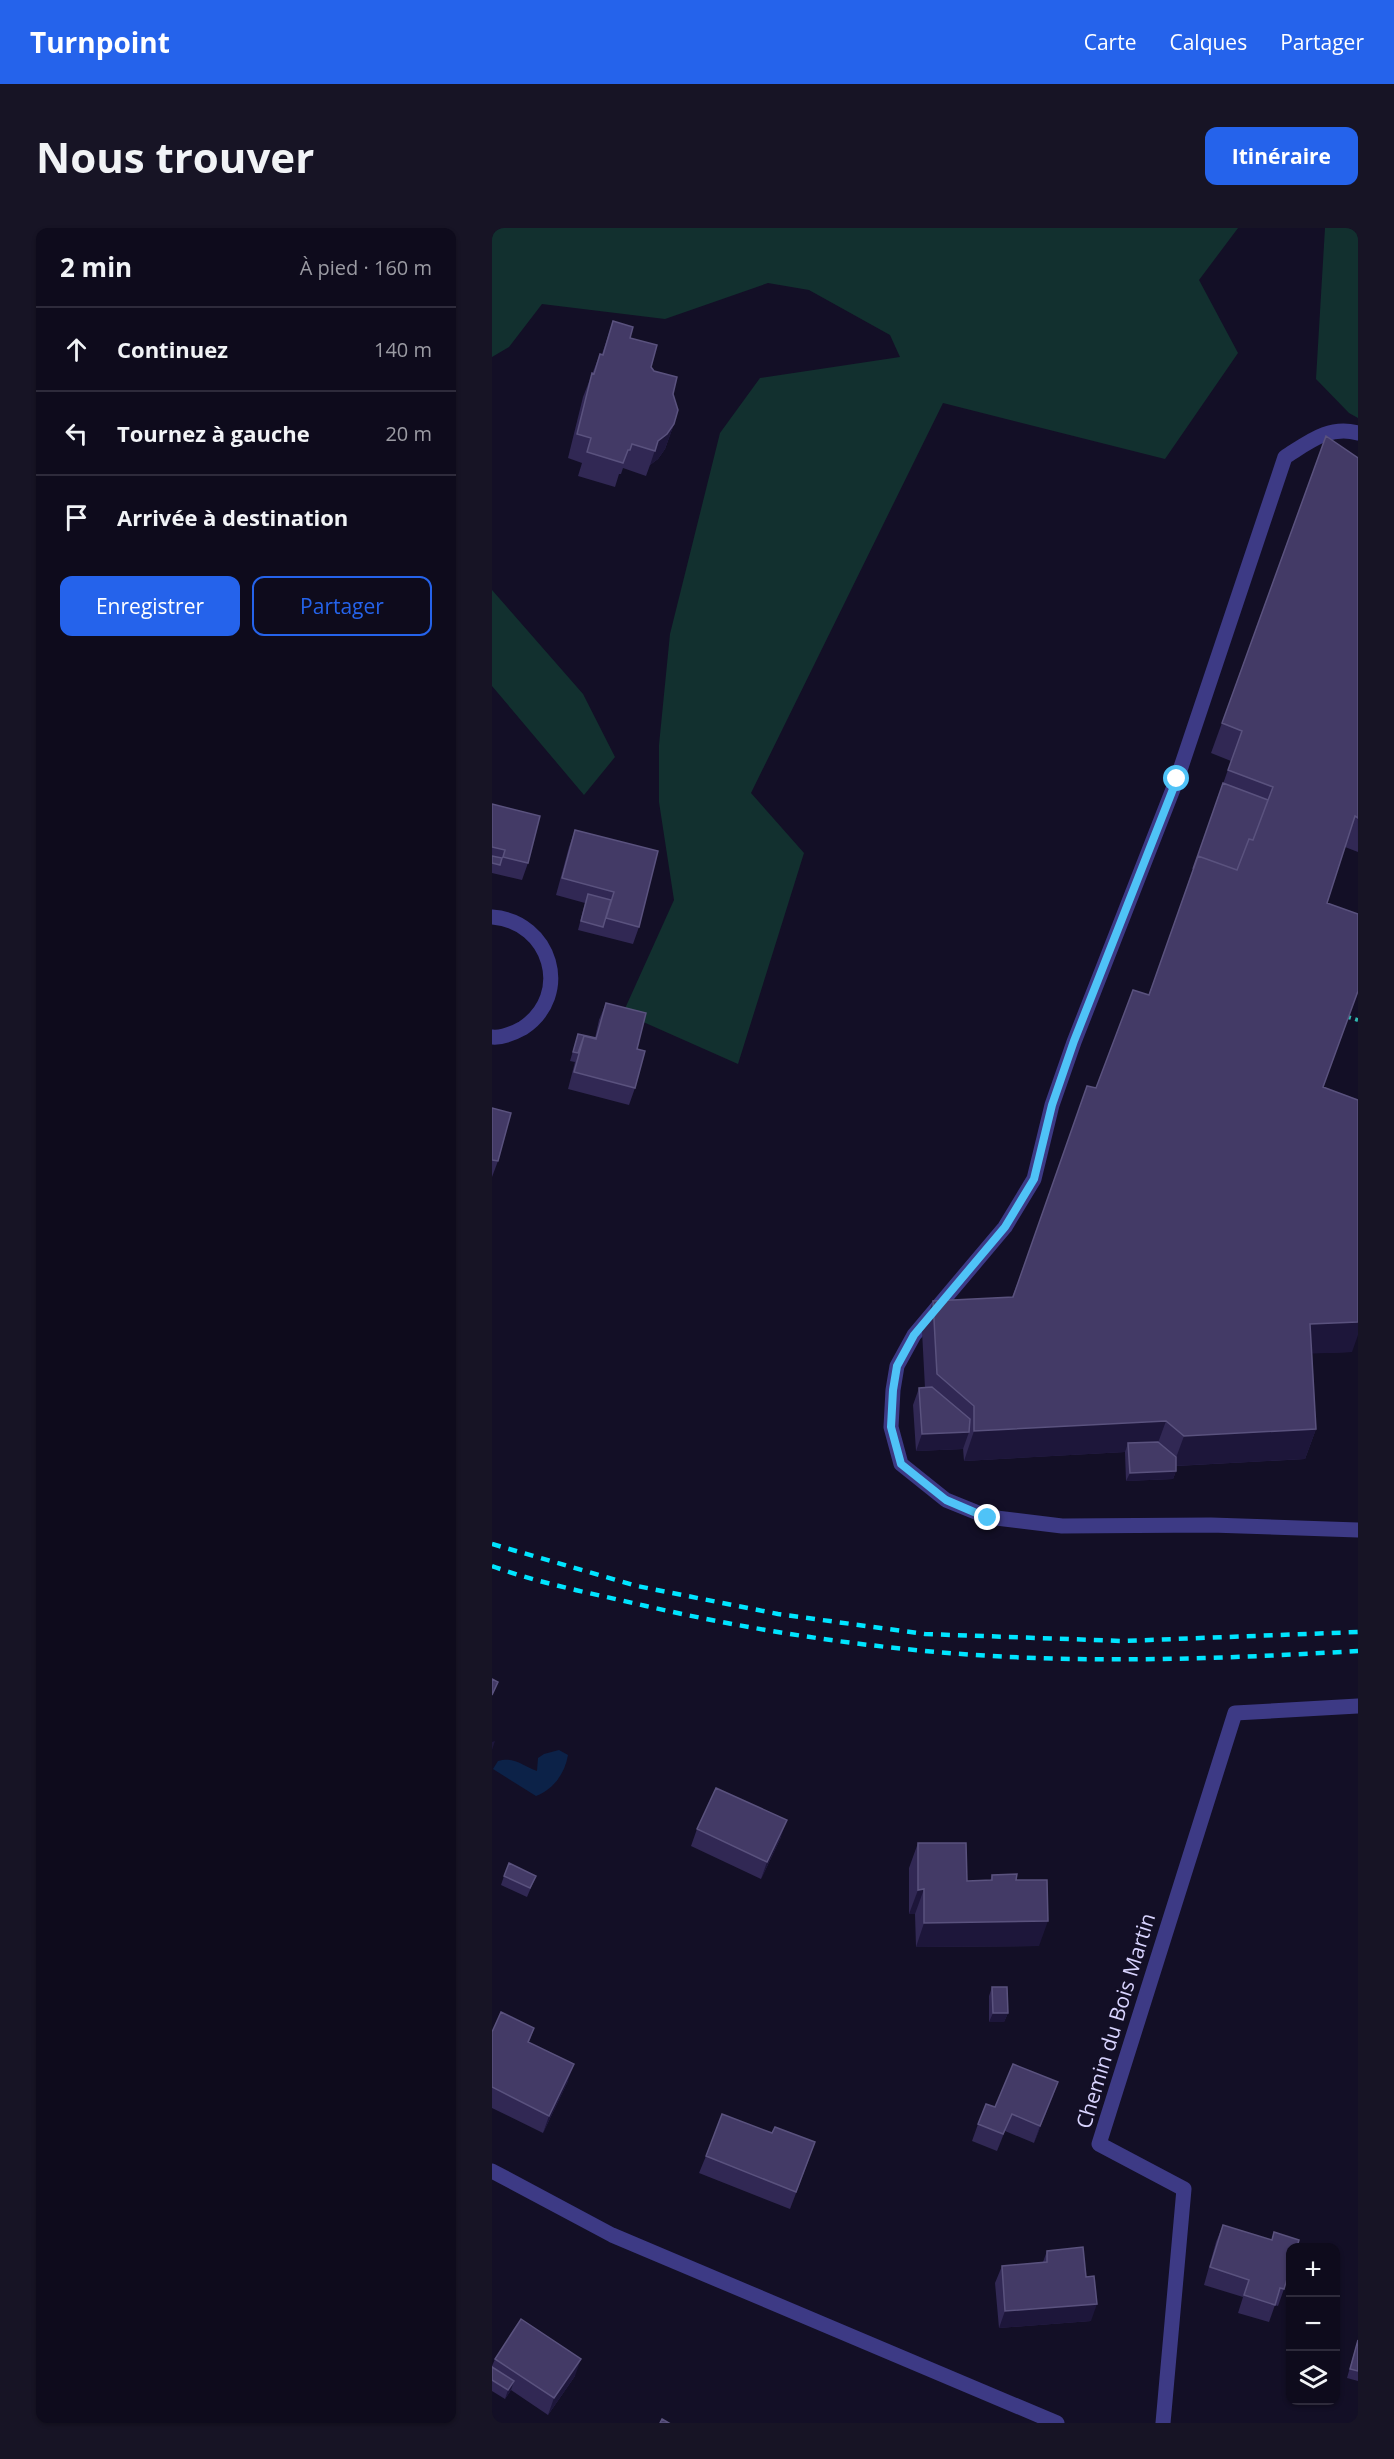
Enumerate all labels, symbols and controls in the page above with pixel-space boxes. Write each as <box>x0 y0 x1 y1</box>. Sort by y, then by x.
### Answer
text: Turnpoint <box>30 23 170 61</box>
text: Carte <box>1084 28 1136 56</box>
text: Calques <box>1169 28 1247 56</box>
text: Partager <box>1280 28 1364 56</box>
button: Itinéraire <box>1205 127 1358 185</box>
text: Nous trouver <box>36 128 314 185</box>
text: 2 min <box>60 249 132 285</box>
text: À pied · 160 m <box>300 254 432 281</box>
icon: ahead <box>60 333 93 366</box>
text: Continuez <box>117 334 228 364</box>
text: 140 m <box>374 336 432 363</box>
icon: left <box>60 417 93 450</box>
text: Tournez à gauche <box>117 418 310 448</box>
text: 20 m <box>385 420 432 447</box>
icon: arrive <box>60 501 93 534</box>
text: Arrivée à destination <box>117 502 348 532</box>
button: Enregistrer <box>60 576 240 636</box>
button: Partager <box>252 576 432 636</box>
route start <box>1163 765 1189 791</box>
route end <box>974 1504 1000 1530</box>
street label: Chemin du Bois Martin <box>1069 1910 1161 2132</box>
map controls <box>1286 2243 1340 2405</box>
button: + <box>1286 2243 1340 2297</box>
button: − <box>1286 2297 1340 2351</box>
button: layers <box>1286 2351 1340 2405</box>

